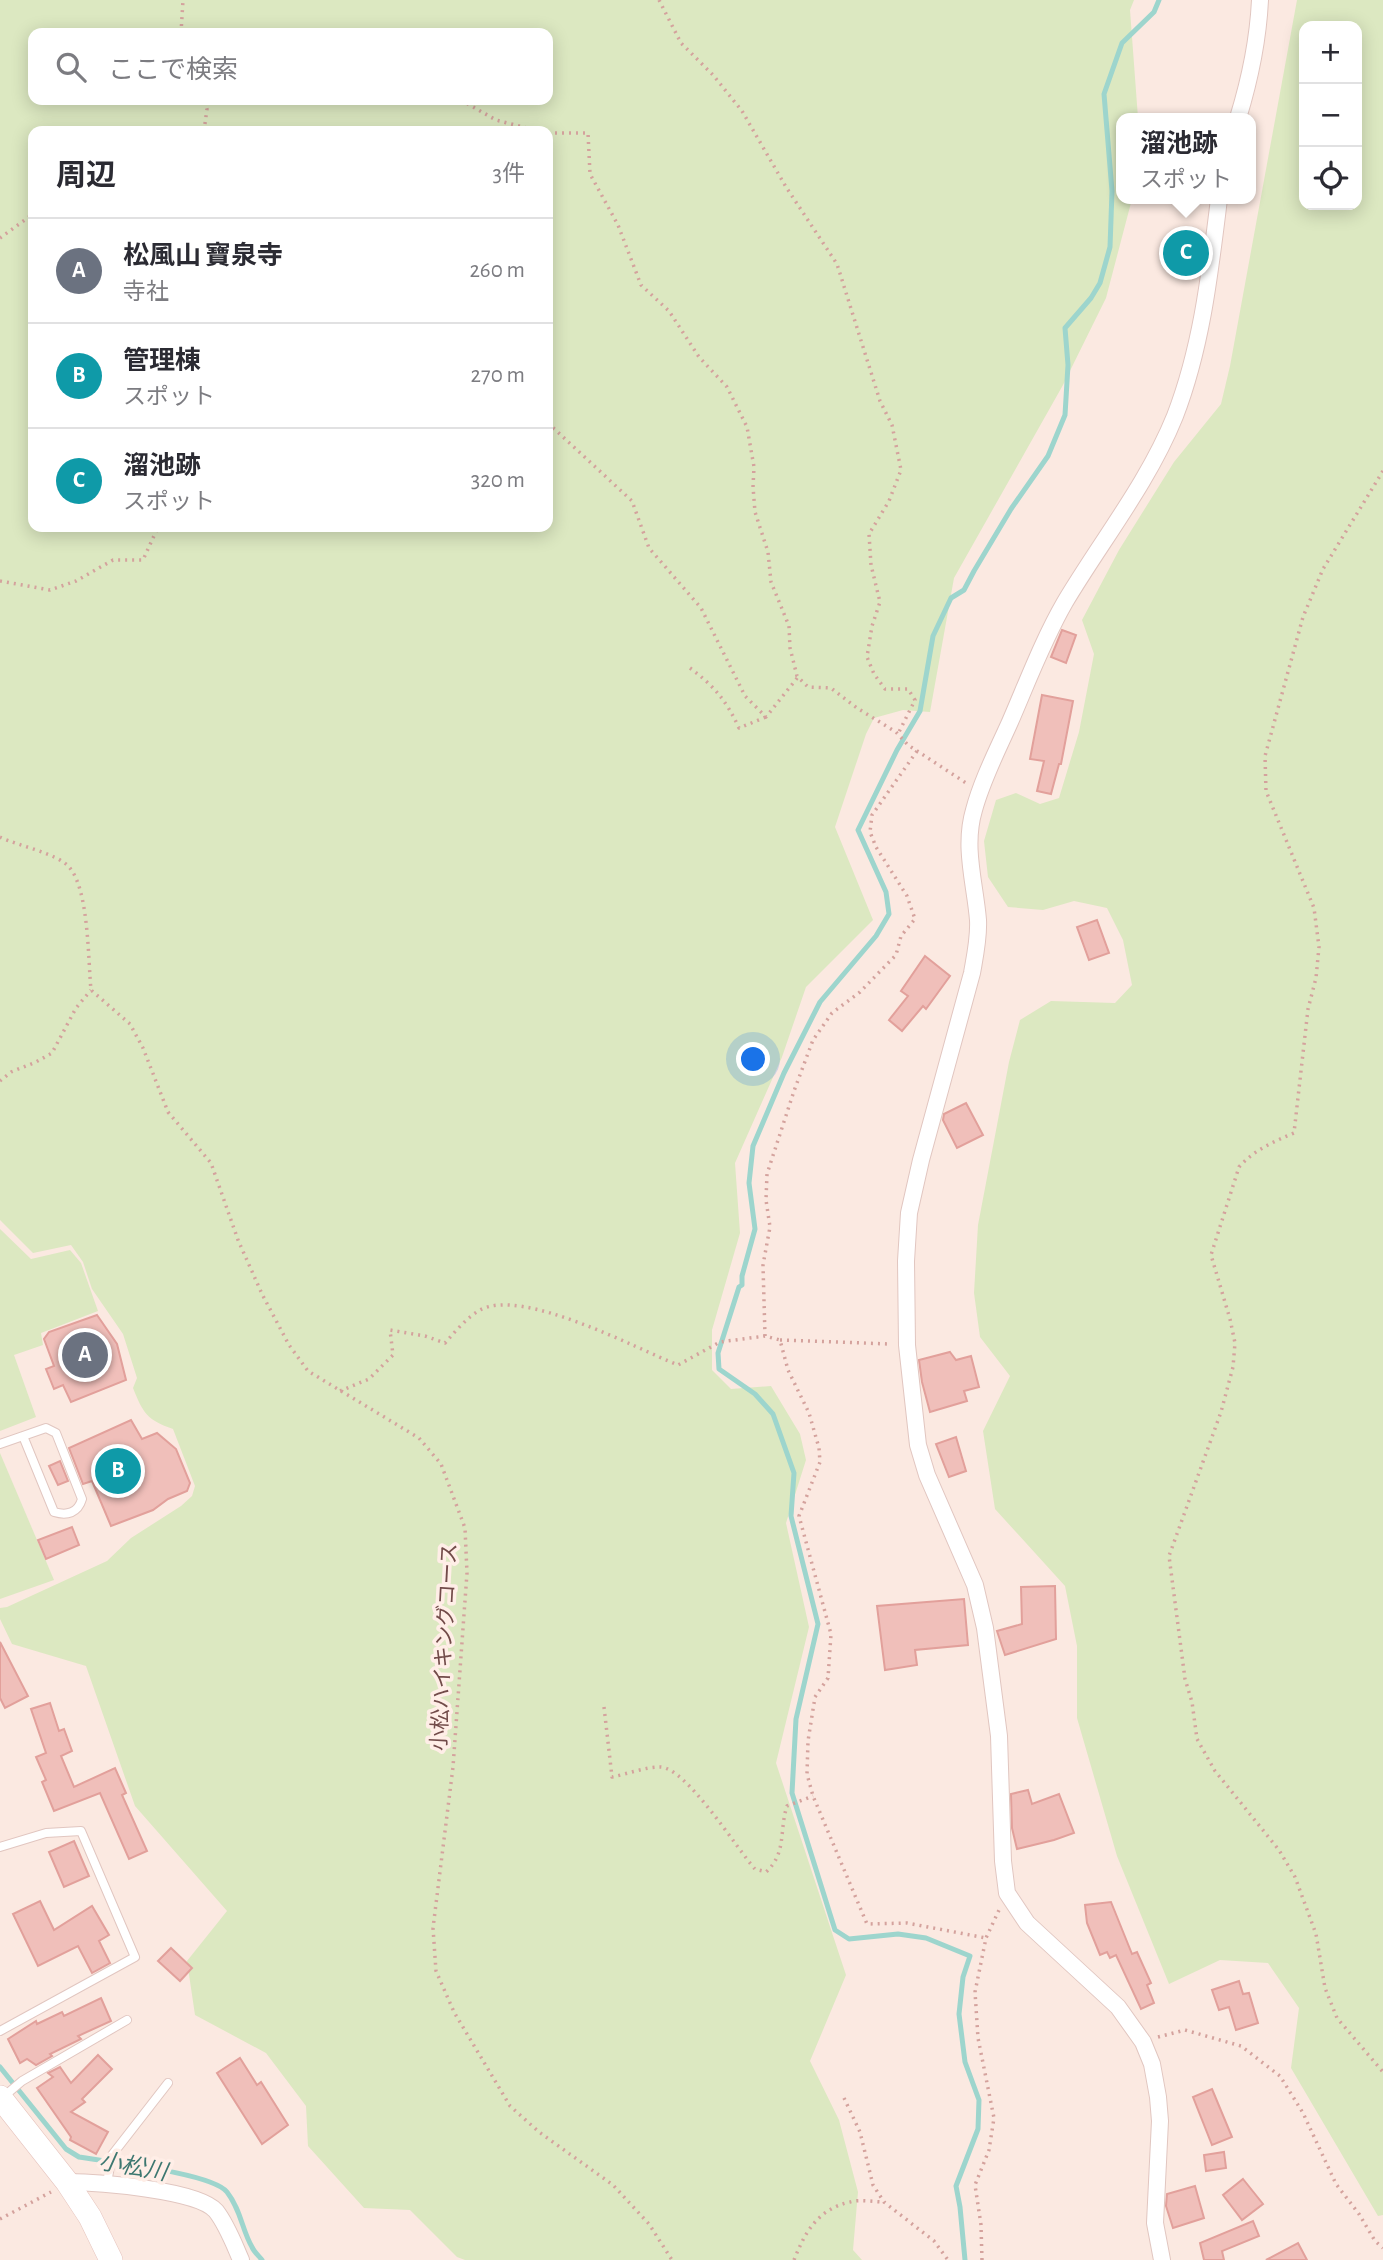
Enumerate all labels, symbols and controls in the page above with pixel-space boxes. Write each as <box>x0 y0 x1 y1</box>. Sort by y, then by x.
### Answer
map controls <box>1299 21 1362 210</box>
button: + <box>1299 21 1362 84</box>
search box <box>28 28 553 105</box>
icon: search <box>52 48 90 86</box>
text: ここで検索 <box>108 57 238 83</box>
button: − <box>1299 84 1362 147</box>
popup <box>1116 113 1256 204</box>
text: 溜池跡 <box>1140 131 1218 157</box>
button: locate <box>1299 147 1362 210</box>
text: 周辺 <box>56 161 116 191</box>
text: 3件 <box>493 163 525 186</box>
text: スポット <box>1140 169 1232 192</box>
pin: C <box>1163 227 1209 279</box>
text: 松風山 寶泉寺 <box>123 243 283 269</box>
text: A <box>72 259 86 282</box>
text: 260 m <box>469 259 525 282</box>
text: 寺社 <box>123 281 169 304</box>
text: 管理棟 <box>123 348 201 374</box>
text: B <box>72 364 86 387</box>
text: 270 m <box>471 364 525 387</box>
text: スポット <box>123 386 215 409</box>
text: 溜池跡 <box>123 453 201 479</box>
text: C <box>73 469 85 492</box>
text: 320 m <box>471 469 525 492</box>
text: スポット <box>123 491 215 514</box>
your location <box>736 1042 770 1076</box>
pin: A <box>62 1329 108 1381</box>
pin: B <box>95 1445 141 1497</box>
street label: 小松ハイキングコース <box>428 1543 460 1751</box>
water label: 小松川 <box>97 2148 172 2185</box>

